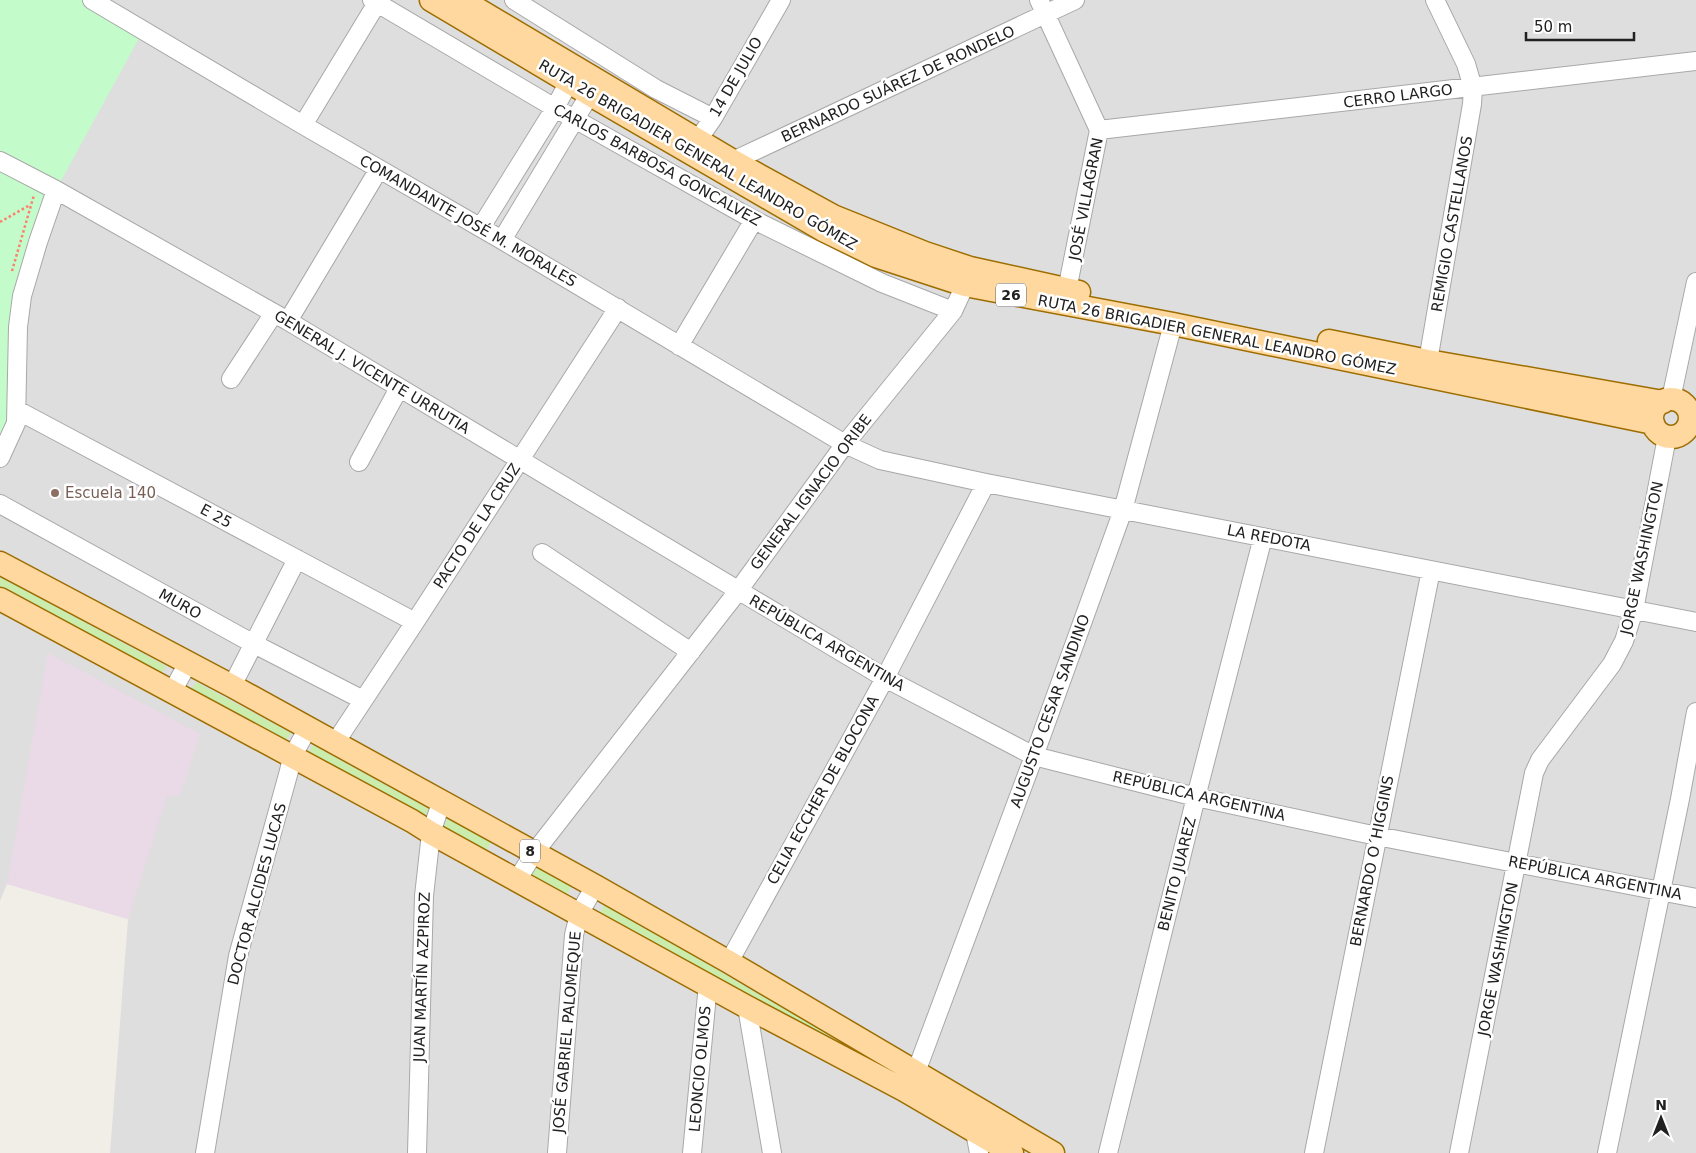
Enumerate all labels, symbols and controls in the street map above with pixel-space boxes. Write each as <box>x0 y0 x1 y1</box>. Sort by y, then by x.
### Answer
scale bar <box>1526 10 1634 42</box>
text: 50 m <box>1534 18 1572 36</box>
street label: BERNARDO SUÁREZ DE RONDELO <box>778 21 1018 146</box>
street label: 14 DE JULIO <box>706 34 766 120</box>
street label: RUTA 26 BRIGADIER GENERAL LEANDRO GÓMEZ <box>535 55 861 254</box>
street label: CERRO LARGO <box>1342 80 1454 112</box>
street label: CARLOS BARBOSA GONCALVEZ <box>550 100 764 230</box>
street label: REMIGIO CASTELLANOS <box>1428 134 1476 314</box>
street label: JOSÉ VILLAGRAN <box>1064 136 1107 263</box>
street label: COMANDANTE JOSÉ M. MORALES <box>356 150 580 291</box>
road number: 26 <box>996 284 1026 306</box>
street label: RUTA 26 BRIGADIER GENERAL LEANDRO GÓMEZ <box>1036 290 1398 379</box>
street label: GENERAL J. VICENTE URRUTIA <box>271 306 474 438</box>
street label: GENERAL IGNACIO ORIBE <box>747 411 875 573</box>
street label: PACTO DE LA CRUZ <box>430 460 524 592</box>
street label: JORGE WASHINGTON <box>1617 480 1667 637</box>
place label: Escuela 140 <box>65 484 156 502</box>
marker: Escuela 140 <box>49 487 61 499</box>
street label: E 25 <box>197 500 235 532</box>
street label: LA REDOTA <box>1225 521 1313 555</box>
street label: MURO <box>155 585 205 623</box>
street label: REPÚBLICA ARGENTINA <box>746 590 909 695</box>
street label: AUGUSTO CESAR SANDINO <box>1007 612 1093 810</box>
street label: CELIA ECCHER DE BLOCONA <box>763 692 883 888</box>
street label: REPÚBLICA ARGENTINA <box>1111 766 1288 825</box>
street label: BERNARDO O´HIGGINS <box>1347 774 1397 948</box>
street label: DOCTOR ALCIDES LUCAS <box>224 801 290 987</box>
street label: BENITO JUAREZ <box>1154 815 1200 933</box>
road number: 8 <box>520 839 540 862</box>
street label: REPÚBLICA ARGENTINA <box>1507 851 1684 904</box>
street label: JORGE WASHINGTON <box>1474 880 1522 1039</box>
street label: JUAN MARTÍN AZPIROZ <box>409 892 434 1063</box>
street label: JOSÉ GABRIEL PALOMEQUE <box>548 930 585 1135</box>
street label: LEONCIO OLMOS <box>686 1005 714 1133</box>
north arrow <box>1636 1093 1686 1143</box>
text: N <box>1655 1097 1667 1113</box>

